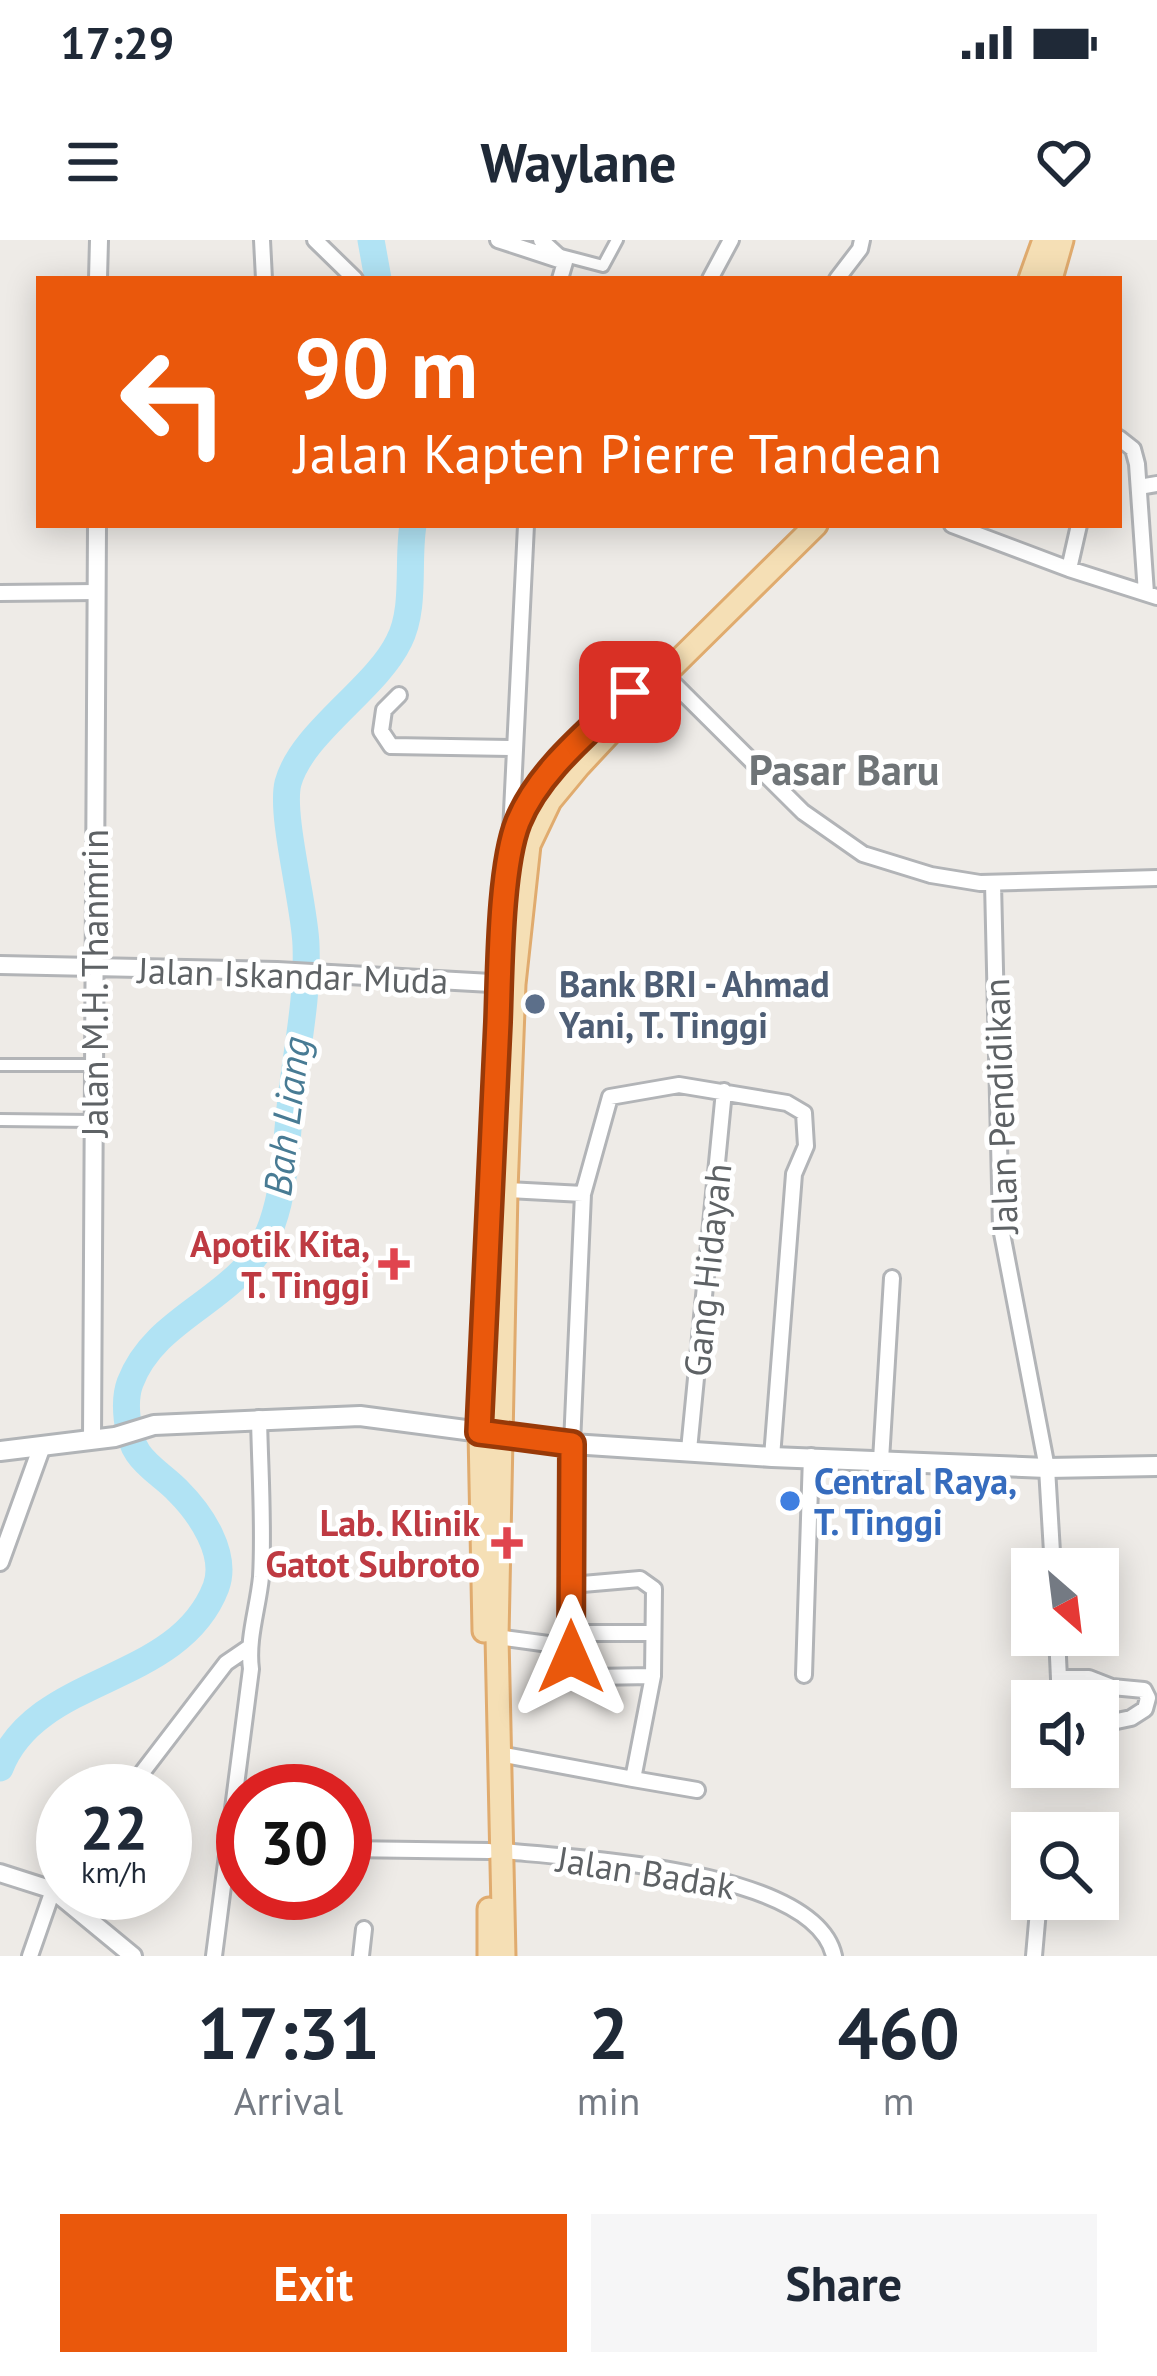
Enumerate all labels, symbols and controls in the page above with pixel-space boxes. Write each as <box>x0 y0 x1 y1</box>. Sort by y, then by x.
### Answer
text: 17:29 <box>60 13 174 71</box>
text: Waylane <box>480 127 677 197</box>
icon: menu <box>60 129 126 195</box>
icon: heart <box>1031 129 1097 195</box>
text: 90 m <box>294 312 478 421</box>
icon: left <box>96 324 252 480</box>
text: Jalan Kapten Pierre Tandean <box>294 418 942 488</box>
pin <box>579 641 681 743</box>
icon: arrive <box>597 659 663 725</box>
district label: Pasar Baru <box>749 742 939 797</box>
street label: Jalan M.H. Thanmrin <box>71 829 118 1139</box>
street label: Jalan Iskandar Muda <box>135 946 449 1004</box>
place label: Bank BRI - Ahmad Yani, T. Tinggi <box>558 960 830 1048</box>
street label: Jalan Pendidikan <box>972 977 1028 1237</box>
marker: Bank BRI - Ahmad Yani, T. Tinggi <box>522 991 548 1017</box>
water label: Bah Liang <box>251 1033 321 1199</box>
street label: Gang Hidayah <box>672 1161 742 1379</box>
place label: Apotik Kita, T. Tinggi <box>190 1220 370 1308</box>
marker: Apotik Kita, T. Tinggi <box>381 1251 407 1277</box>
place label: Central Raya, T. Tinggi <box>814 1457 1017 1545</box>
marker: Central Raya, T. Tinggi <box>777 1488 803 1514</box>
place label: Lab. Klinik Gatot Subroto <box>265 1499 480 1587</box>
marker: Lab. Klinik Gatot Subroto <box>491 1527 523 1559</box>
north arrow <box>1011 1548 1119 1656</box>
map controls <box>1011 1548 1119 1920</box>
position arrow <box>508 1594 634 1720</box>
button: sound <box>1011 1680 1119 1788</box>
speed limit sign: 30 <box>216 1764 372 1920</box>
text: 22 <box>80 1788 148 1866</box>
button: search <box>1011 1812 1119 1920</box>
street label: Jalan Badak <box>552 1834 738 1909</box>
text: km/h <box>81 1852 147 1891</box>
text: 17:31 <box>197 1986 380 2079</box>
text: 2 <box>588 1986 629 2079</box>
text: 460 <box>837 1986 960 2079</box>
text: Arrival <box>234 2075 343 2126</box>
text: min <box>577 2075 640 2126</box>
text: m <box>883 2075 914 2126</box>
button: Exit <box>60 2214 567 2352</box>
button: Share <box>591 2214 1097 2352</box>

